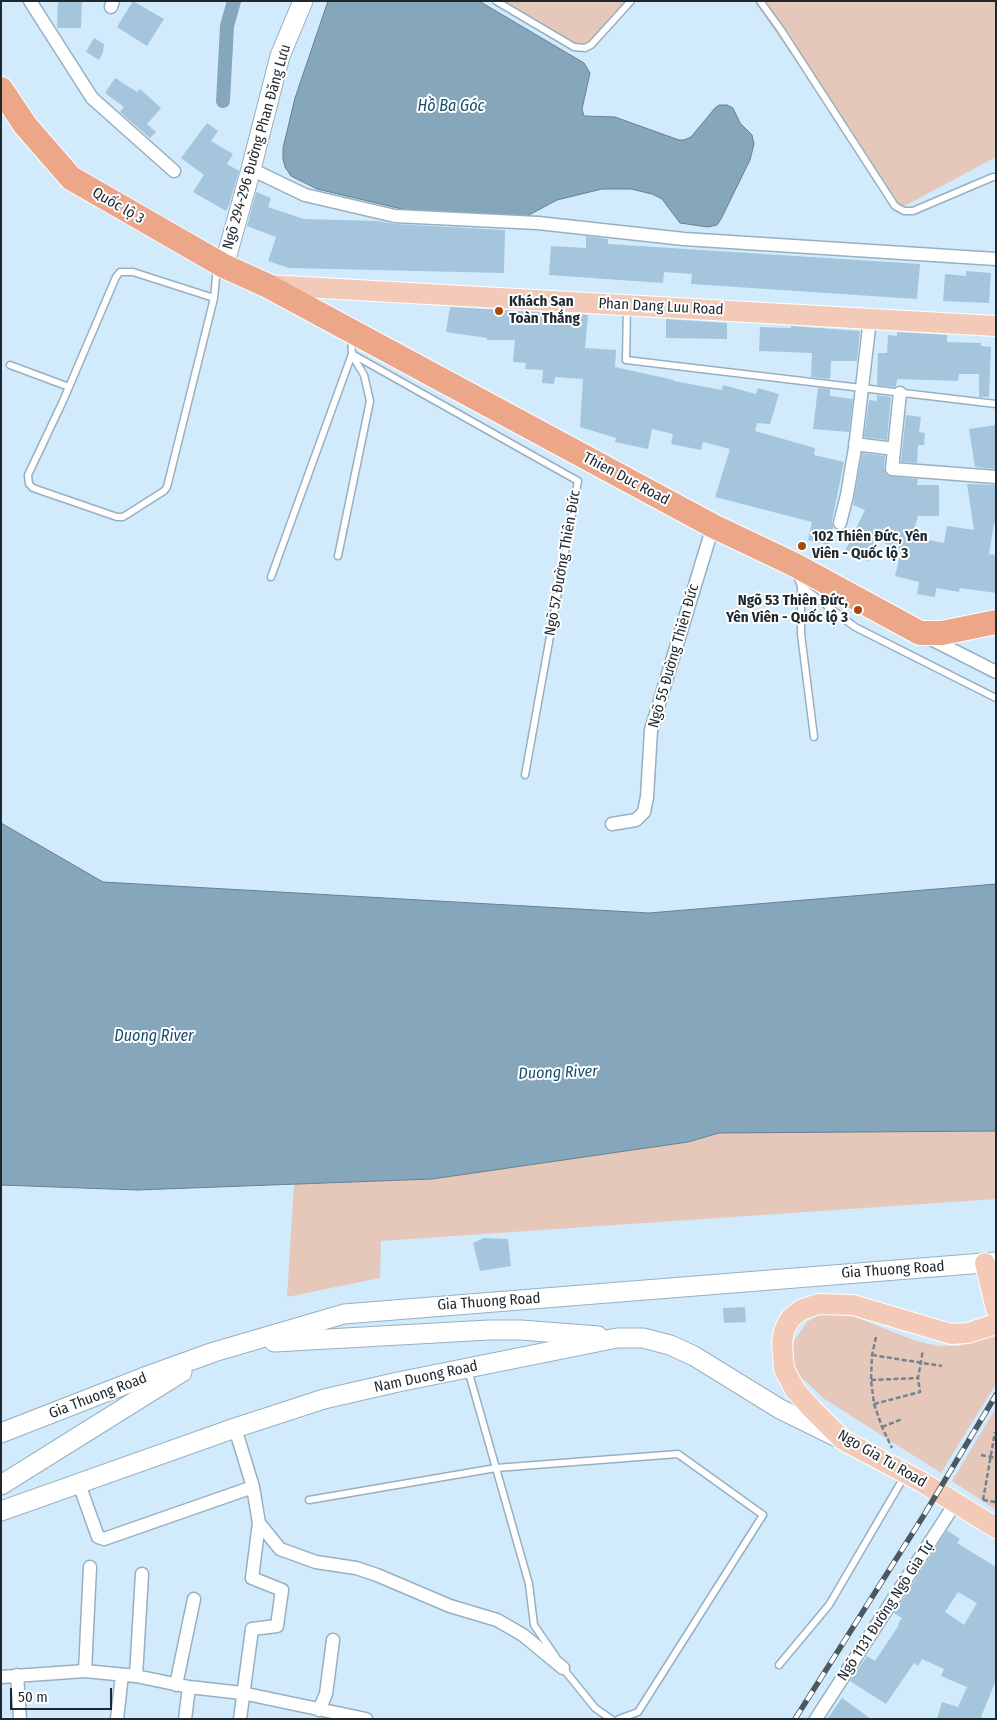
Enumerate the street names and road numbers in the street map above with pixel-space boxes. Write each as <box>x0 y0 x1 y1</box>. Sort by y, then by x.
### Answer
street label: Ngõ 294-296 Đường Phan Đăng Lưu <box>219 42 295 252</box>
street label: Quốc lộ 3 <box>89 184 147 228</box>
street label: Phan Dang Luu Road <box>598 295 724 319</box>
street label: Thien Duc Road <box>580 449 672 509</box>
street label: Ngõ 57 Đường Thiên Đức <box>541 489 585 637</box>
street label: Ngõ 55 Đường Thiên Đức <box>645 582 703 730</box>
street label: Gia Thuong Road <box>841 1257 945 1283</box>
street label: Gia Thuong Road <box>437 1289 541 1315</box>
street label: Nam Duong Road <box>373 1357 479 1397</box>
street label: Gia Thuong Road <box>47 1369 149 1423</box>
street label: Ngo Gia Tu Road <box>834 1426 930 1492</box>
street label: Ngõ 1131 Đường Ngô Gia Tự <box>834 1538 938 1684</box>

